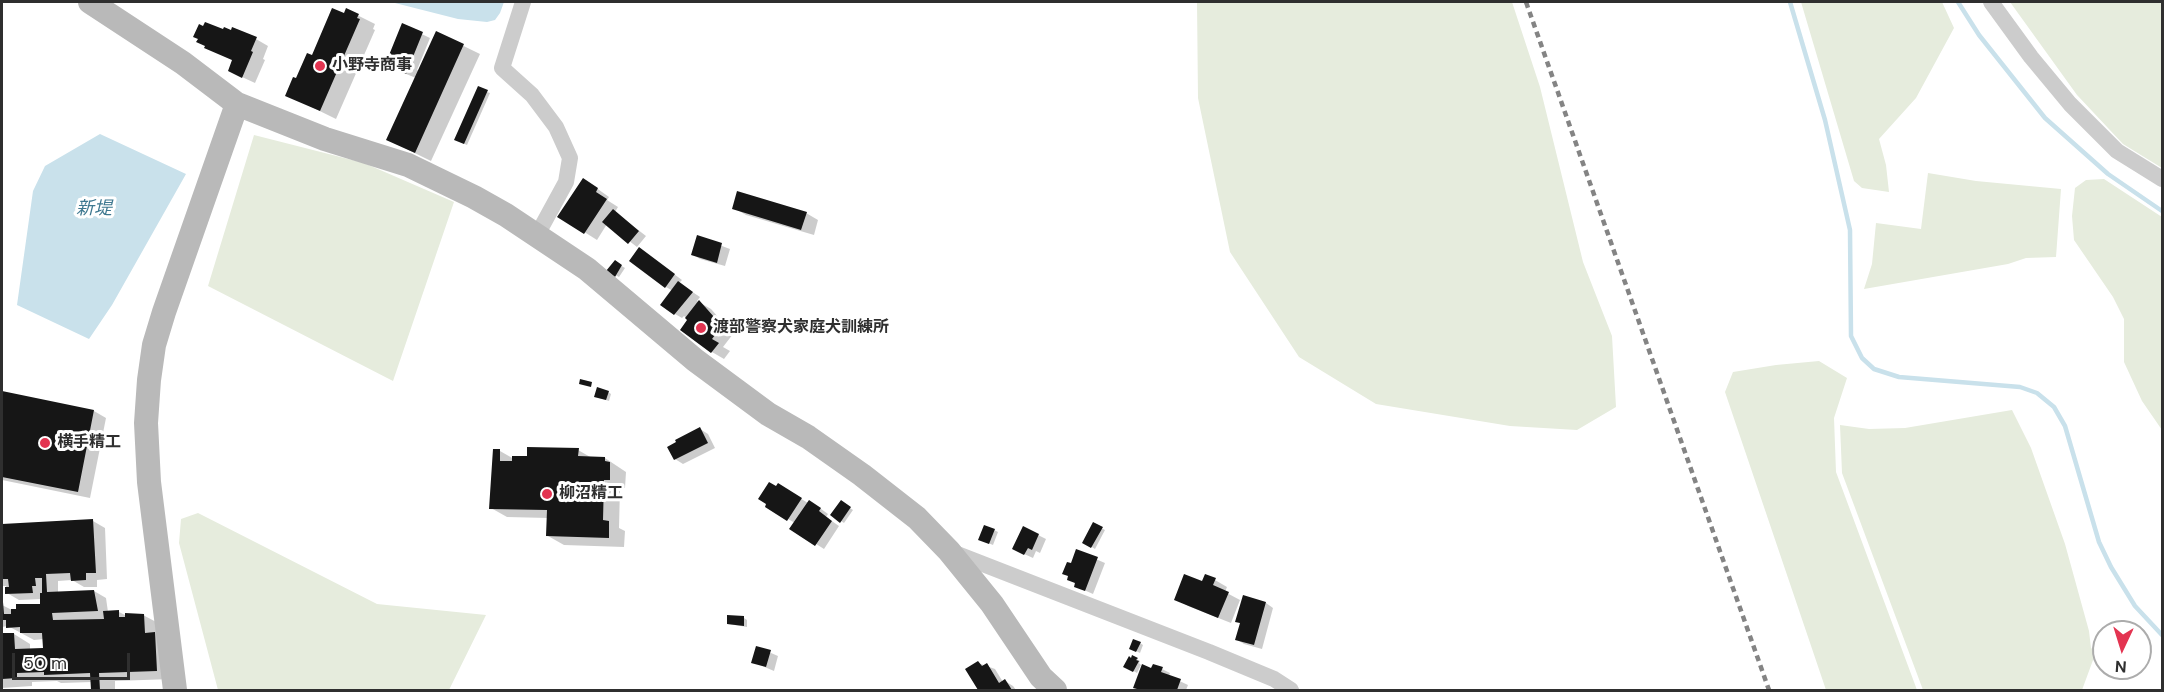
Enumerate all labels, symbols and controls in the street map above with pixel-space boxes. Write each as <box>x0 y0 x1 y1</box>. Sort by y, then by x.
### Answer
place label: 小野寺商事 <box>332 56 412 76</box>
marker: 小野寺商事 <box>313 59 327 73</box>
water label: 新堤 <box>76 198 112 220</box>
place label: 渡部警察犬家庭犬訓練所 <box>713 318 889 338</box>
marker: 渡部警察犬家庭犬訓練所 <box>694 321 708 335</box>
place label: 横手精工 <box>57 433 121 453</box>
marker: 横手精工 <box>38 436 52 450</box>
place label: 柳沼精工 <box>559 484 623 504</box>
marker: 柳沼精工 <box>540 487 554 501</box>
north arrow <box>2092 620 2152 680</box>
scale bar <box>15 641 134 679</box>
text: 50 m <box>23 651 67 675</box>
text: N <box>2114 656 2127 677</box>

